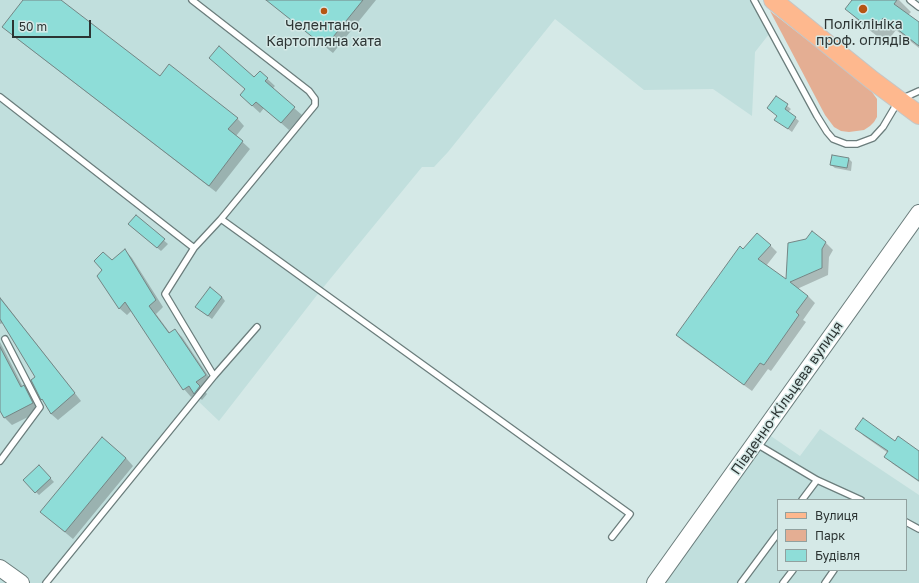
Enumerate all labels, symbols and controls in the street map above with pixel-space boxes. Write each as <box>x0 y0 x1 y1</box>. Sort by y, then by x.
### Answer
marker: Поліклініка проф. оглядів <box>857 3 869 15</box>
marker: Челентано, Картопляна хата <box>319 6 329 16</box>
scale bar <box>14 12 93 38</box>
place label: Поліклініка проф. оглядів <box>816 17 910 50</box>
place label: Челентано, Картопляна хата <box>266 18 382 50</box>
text: 50 m <box>19 19 47 34</box>
street label: Південно-Кільцева вулиця <box>727 318 847 478</box>
legend <box>777 499 907 571</box>
text: Вулиця <box>815 508 858 523</box>
text: Парк <box>815 528 845 543</box>
text: Будівля <box>815 548 860 563</box>

